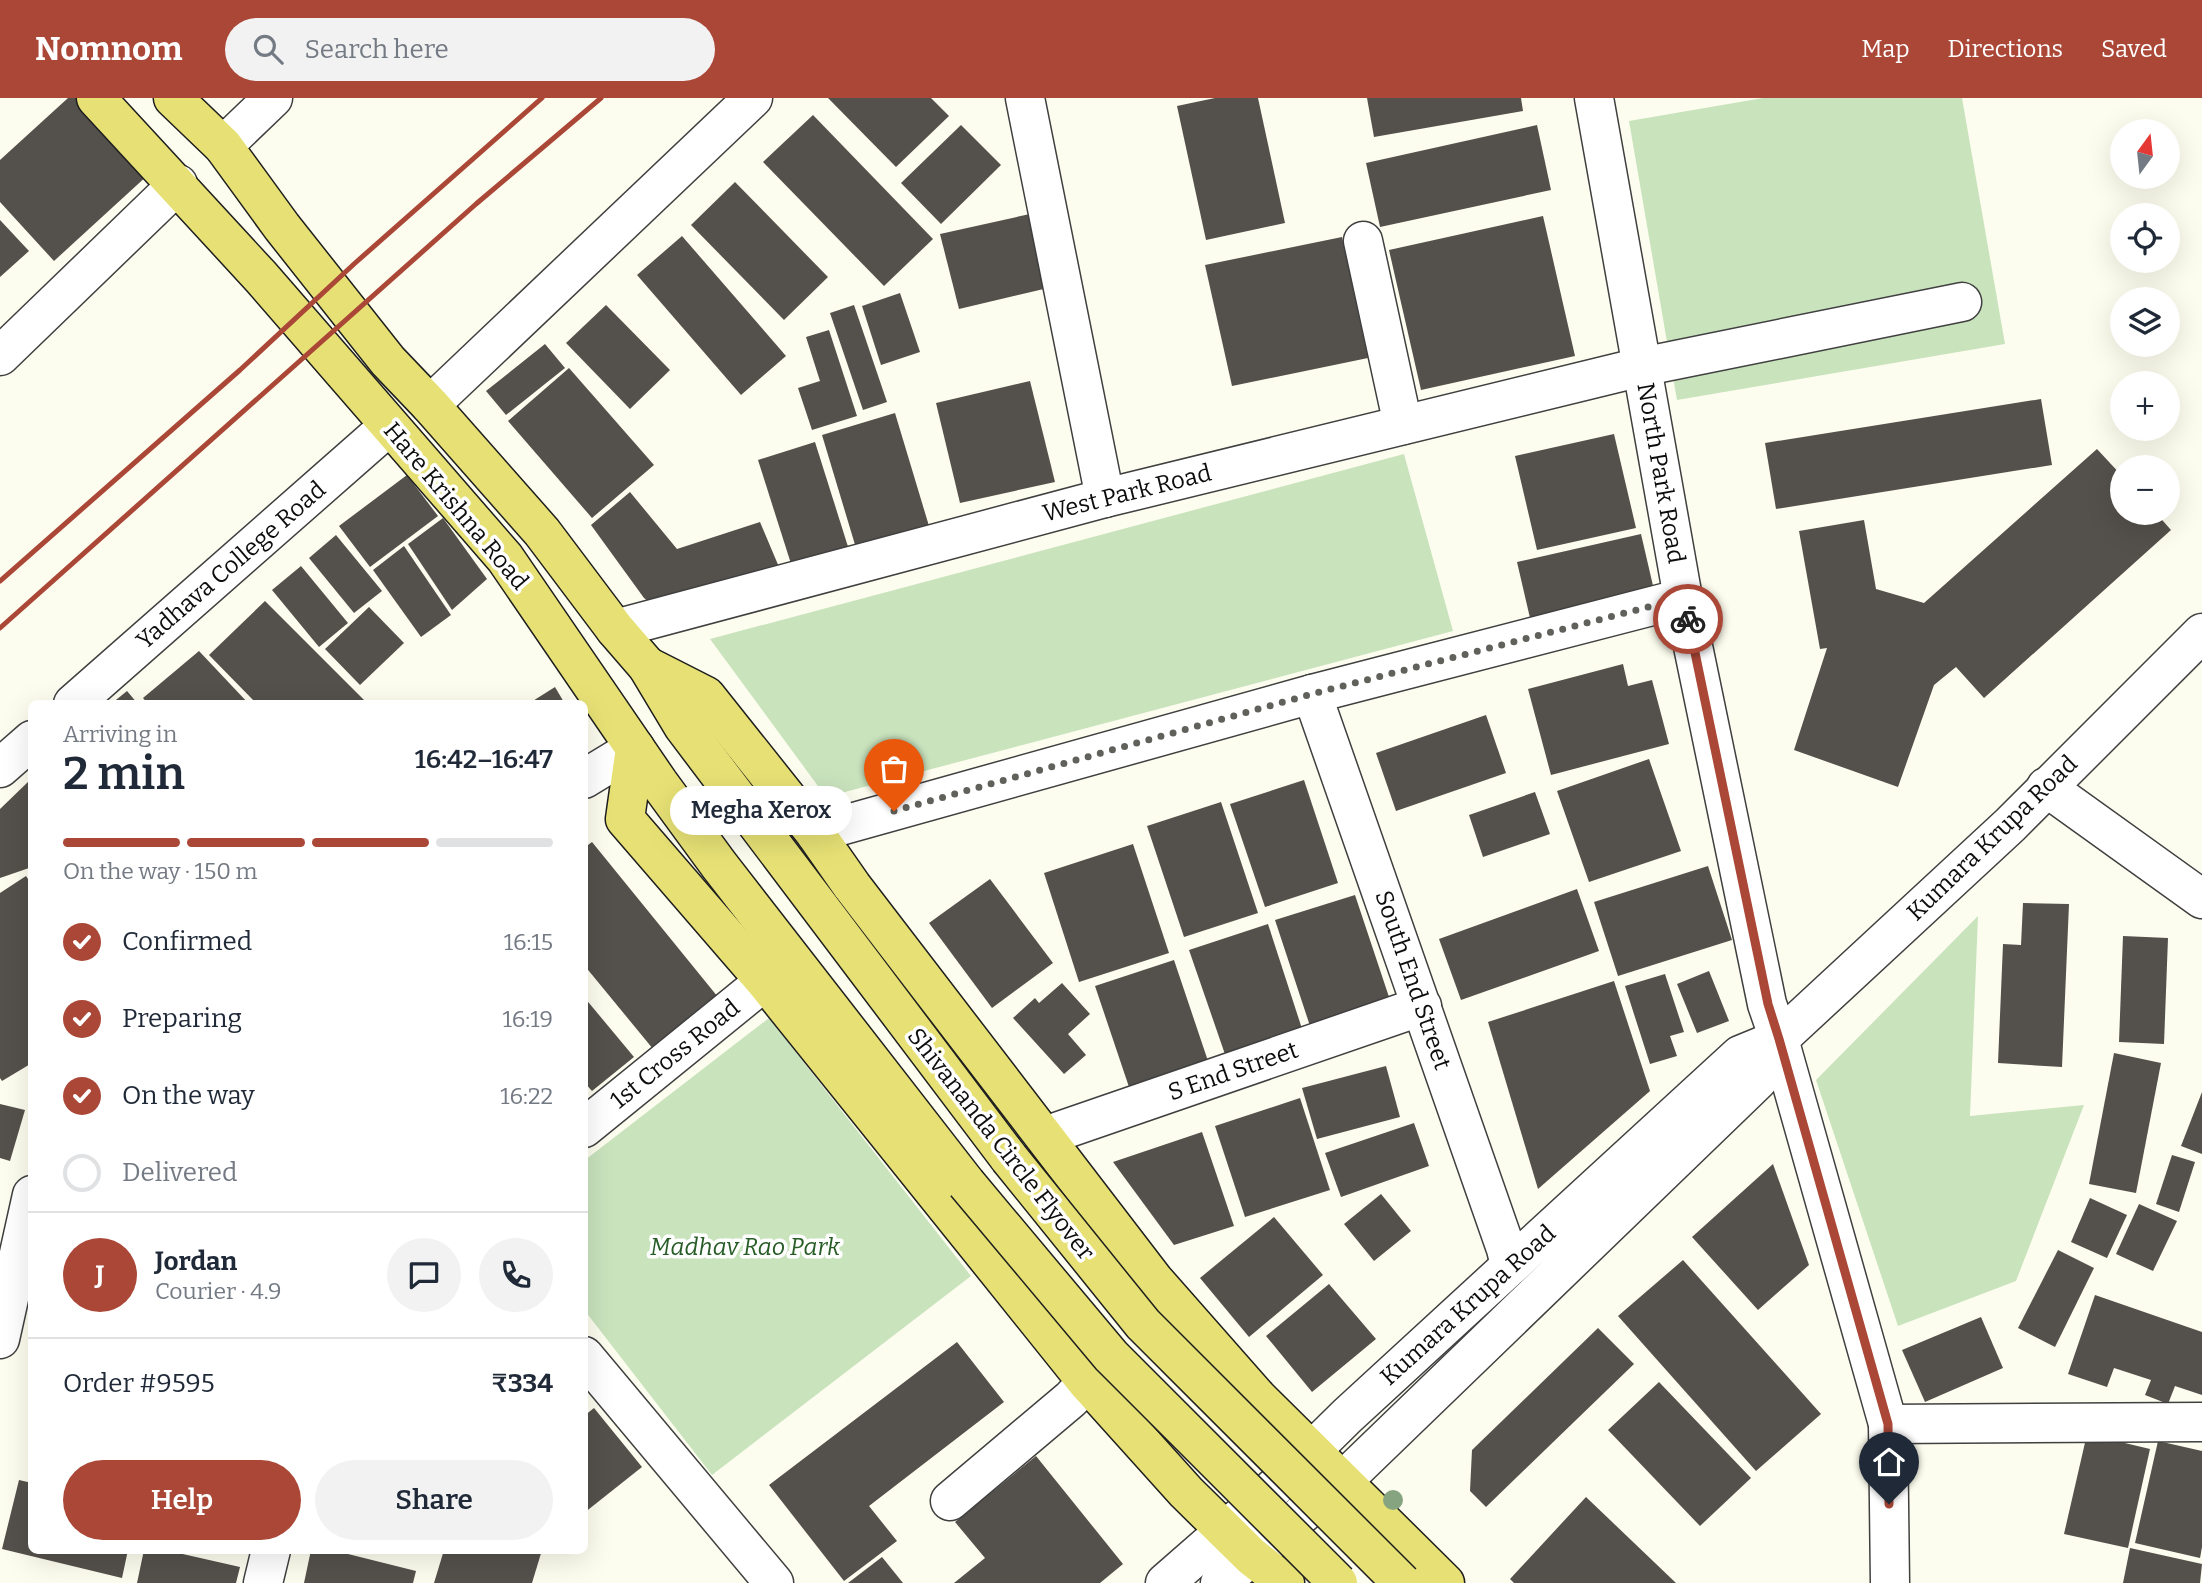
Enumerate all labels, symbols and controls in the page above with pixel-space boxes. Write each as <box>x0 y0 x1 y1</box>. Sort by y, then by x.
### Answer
search box <box>225 18 715 81</box>
text: Nomnom <box>35 29 183 69</box>
icon: search <box>249 30 287 68</box>
text: Search here <box>305 34 449 65</box>
text: Map <box>1861 35 1910 63</box>
text: Directions <box>1948 35 2063 63</box>
text: Saved <box>2101 35 2167 63</box>
north arrow <box>2110 119 2180 189</box>
map controls <box>2110 119 2180 525</box>
button: locate <box>2110 203 2180 273</box>
button: layers <box>2110 287 2180 357</box>
button: + <box>2110 371 2180 441</box>
street label: North Park Road <box>1631 380 1691 566</box>
street label: Hare Krishna Road <box>378 417 534 595</box>
button: − <box>2110 455 2180 525</box>
street label: West Park Road <box>1040 459 1214 527</box>
street label: Yadhava College Road <box>131 475 331 655</box>
courier <box>1653 584 1723 654</box>
icon: bike <box>1669 600 1707 638</box>
text: Arriving in <box>63 720 177 748</box>
pin <box>864 739 924 811</box>
text: 16:42–16:47 <box>415 744 553 775</box>
text: 2 min <box>63 746 185 801</box>
icon: bag <box>875 750 913 788</box>
street label: Kumara Krupa Road <box>1901 750 2083 926</box>
callout: Megha Xerox <box>670 786 852 836</box>
text: Megha Xerox <box>691 796 831 824</box>
text: On the way · 150 m <box>63 857 257 885</box>
street label: South End Street <box>1369 887 1457 1074</box>
icon: check <box>63 923 101 961</box>
text: Confirmed <box>122 926 252 957</box>
text: 16:15 <box>504 928 553 956</box>
street label: 1st Cross Road <box>605 994 745 1114</box>
icon: check <box>63 1000 101 1038</box>
text: Preparing <box>122 1003 242 1034</box>
text: 16:19 <box>502 1005 553 1033</box>
street label: Shivananda Circle Flyover <box>902 1022 1100 1266</box>
street label: S End Street <box>1164 1036 1302 1106</box>
icon: check <box>63 1077 101 1115</box>
text: On the way <box>122 1080 255 1111</box>
text: 16:22 <box>500 1082 553 1110</box>
text: Delivered <box>122 1157 237 1188</box>
street label: Kumara Krupa Road <box>1375 1219 1561 1391</box>
park label: Madhav Rao Park <box>650 1233 841 1261</box>
button: chat <box>387 1238 461 1312</box>
button: phone <box>479 1238 553 1312</box>
text: Jordan <box>155 1246 237 1277</box>
text: J <box>96 1260 104 1291</box>
text: Courier · 4.9 <box>155 1277 282 1305</box>
text: Order #9595 <box>63 1368 215 1399</box>
text: ₹334 <box>491 1368 553 1399</box>
pin <box>1859 1432 1919 1504</box>
icon: home <box>1870 1443 1908 1481</box>
button: Help <box>63 1460 301 1540</box>
button: Share <box>315 1460 553 1540</box>

